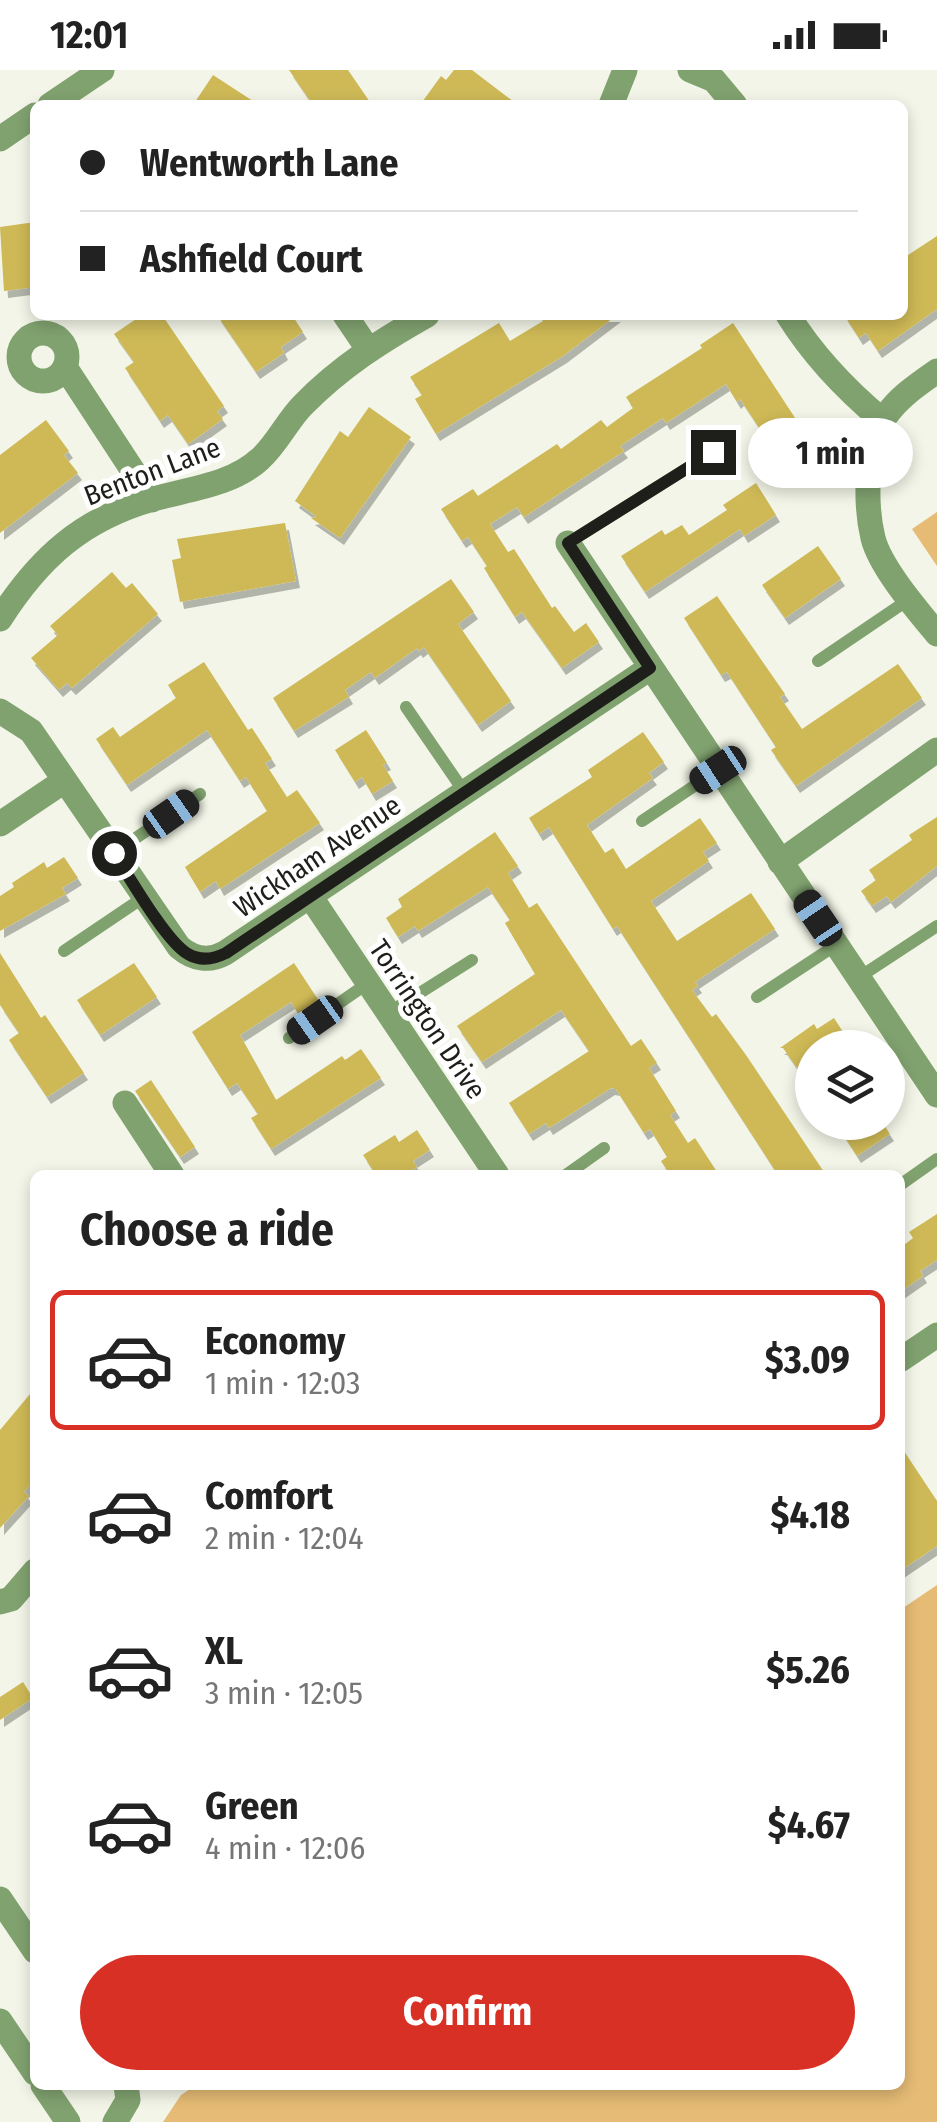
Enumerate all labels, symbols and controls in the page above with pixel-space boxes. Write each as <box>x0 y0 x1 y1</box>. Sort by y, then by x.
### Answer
text: 12:01 <box>50 12 128 58</box>
text: Wentworth Lane <box>140 140 399 186</box>
text: Ashfield Court <box>140 236 363 282</box>
callout: 1 min <box>748 417 913 487</box>
street label: Benton Lane <box>79 430 225 513</box>
route end <box>691 430 736 475</box>
text: 1 min <box>796 434 865 472</box>
car <box>685 741 751 799</box>
car <box>138 785 204 843</box>
street label: Wickham Avenue <box>228 789 407 924</box>
route start <box>92 831 137 876</box>
car <box>789 885 847 951</box>
street label: Torrington Drive <box>362 933 493 1105</box>
car <box>282 991 348 1049</box>
map controls <box>795 1030 905 1140</box>
button: layers <box>795 1030 905 1140</box>
text: Choose a ride <box>80 1203 334 1257</box>
icon: car <box>85 1315 175 1405</box>
text: Economy <box>205 1318 345 1364</box>
text: $3.09 <box>765 1337 850 1383</box>
text: 1 min · 12:03 <box>205 1364 361 1402</box>
icon: car <box>85 1470 175 1560</box>
text: Comfort <box>205 1473 333 1519</box>
text: $4.18 <box>771 1492 850 1538</box>
text: 2 min · 12:04 <box>205 1519 364 1557</box>
icon: car <box>85 1625 175 1715</box>
text: XL <box>205 1628 243 1674</box>
text: $5.26 <box>766 1647 850 1693</box>
text: 3 min · 12:05 <box>205 1674 363 1712</box>
icon: car <box>85 1780 175 1870</box>
text: Green <box>205 1783 299 1829</box>
text: $4.67 <box>768 1802 850 1848</box>
text: 4 min · 12:06 <box>205 1829 365 1867</box>
button: Confirm <box>80 1955 855 2070</box>

